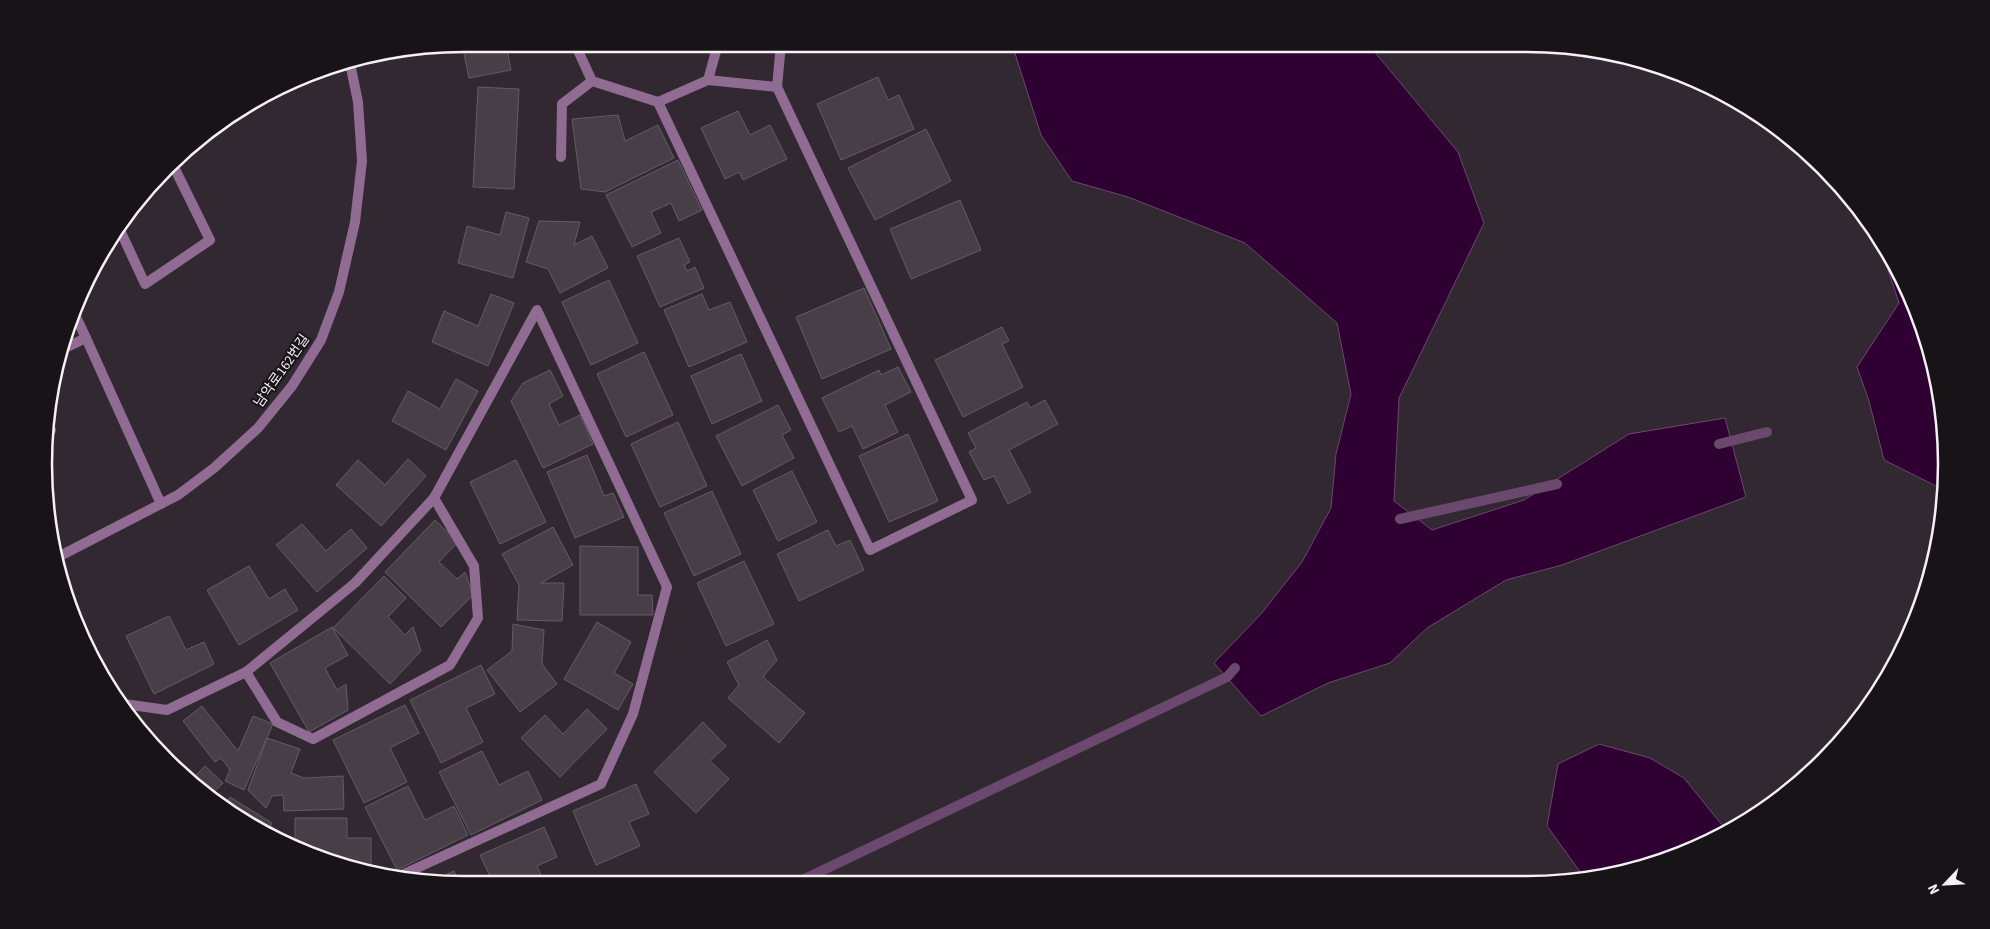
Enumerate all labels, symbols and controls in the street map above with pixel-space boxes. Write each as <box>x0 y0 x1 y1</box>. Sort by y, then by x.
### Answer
street label: 남악로162번길 <box>249 330 315 412</box>
north arrow <box>1920 859 1970 909</box>
text: N <box>1923 881 1945 898</box>

